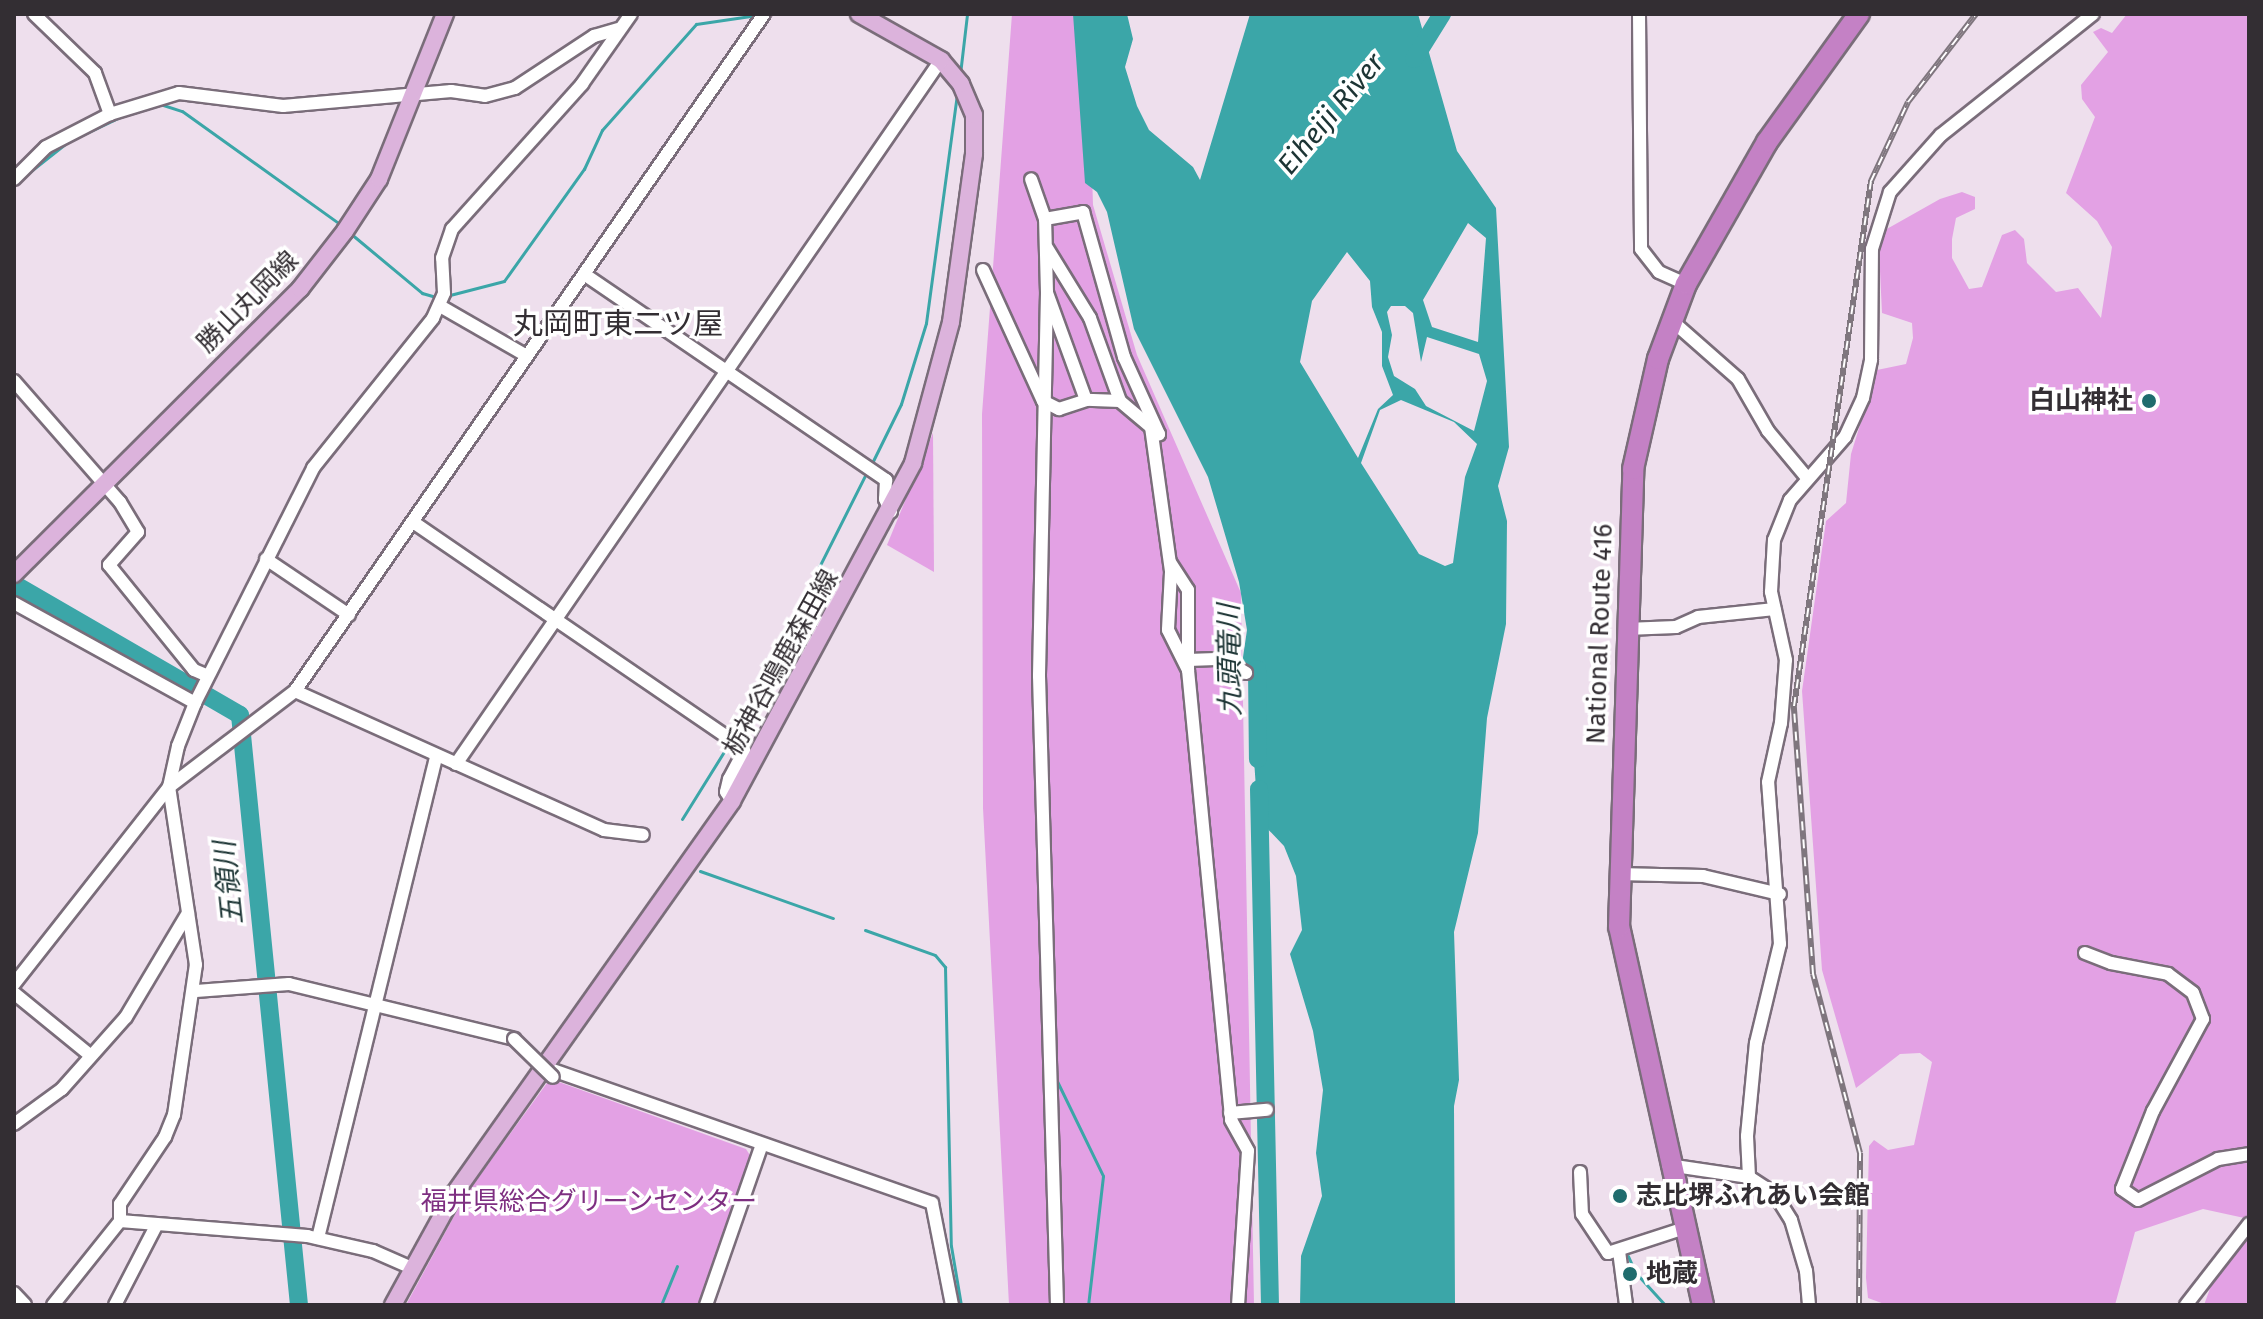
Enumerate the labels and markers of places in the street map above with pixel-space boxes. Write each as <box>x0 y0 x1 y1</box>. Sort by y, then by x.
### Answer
place label: 白山神社 <box>2029 385 2133 417</box>
marker: 白山神社 <box>2140 392 2158 410</box>
place label: 志比堺ふれあい会館 <box>1636 1180 1870 1212</box>
marker: 志比堺ふれあい会館 <box>1611 1187 1629 1205</box>
place label: 地蔵 <box>1646 1258 1698 1290</box>
marker: 地蔵 <box>1621 1265 1639 1283</box>

